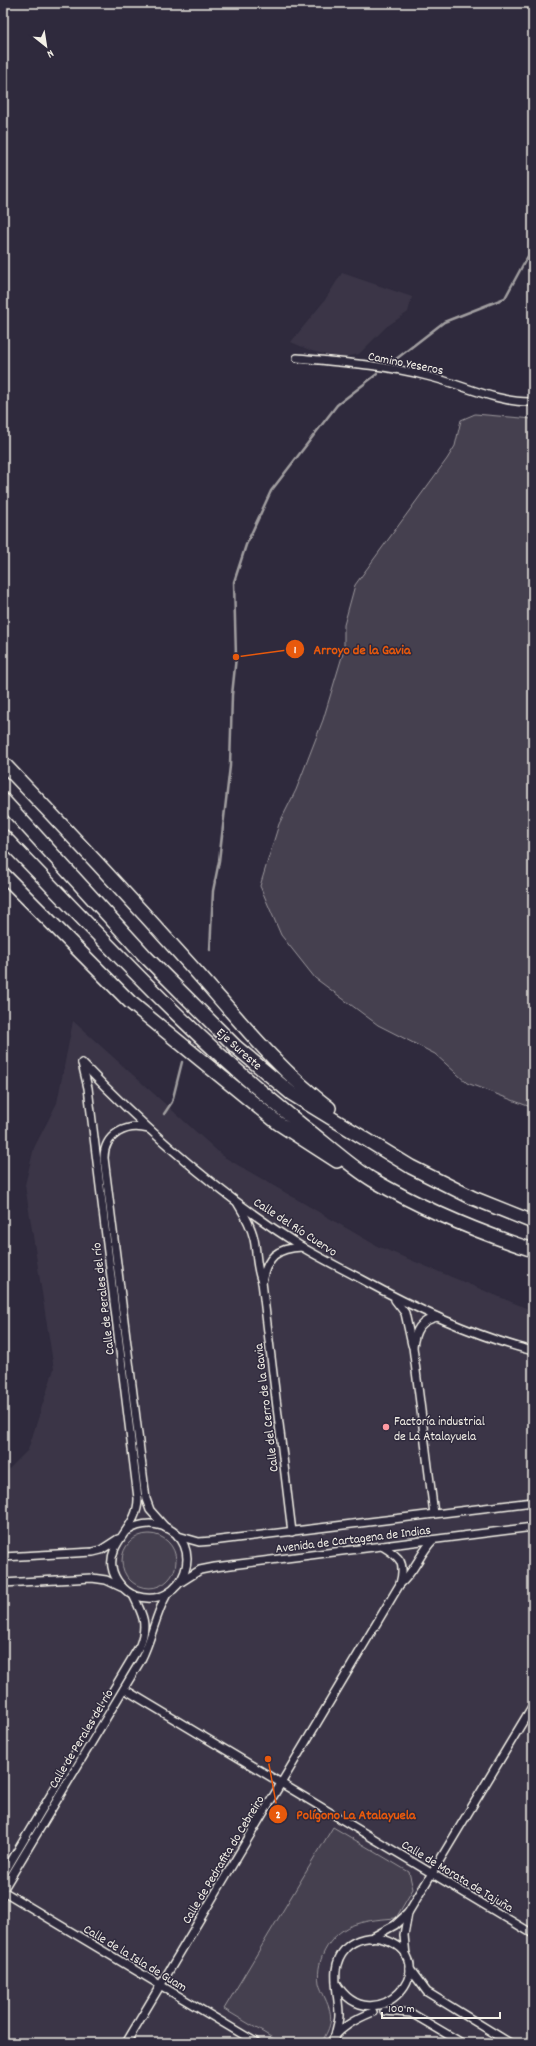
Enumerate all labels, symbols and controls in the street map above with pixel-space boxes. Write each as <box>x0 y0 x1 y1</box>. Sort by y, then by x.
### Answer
north arrow <box>26 26 66 66</box>
text: N <box>43 45 56 61</box>
street label: Camino Yeseros <box>366 348 445 381</box>
callout: Arroyo de la Gavia <box>285 636 418 662</box>
text: Arroyo de la Gavia <box>313 641 412 661</box>
text: 1 <box>294 642 297 659</box>
street label: Eje Sureste <box>211 1024 266 1076</box>
street label: Calle del Río Cuervo <box>249 1194 340 1262</box>
street label: Calle de Perales del río <box>88 1241 121 1356</box>
street label: Calle del Cerro de la Gavia <box>250 1341 285 1473</box>
place label: Factoría industrial de La Atalayuela <box>394 1413 485 1447</box>
marker: Factoría industrial de La Atalayuela <box>381 1422 391 1432</box>
street label: Avenida de Cartagena de Indias <box>275 1522 432 1559</box>
street label: Calle de Perales del río <box>45 1686 119 1793</box>
street label: Calle de Pedrafita do Cebreiro <box>178 1792 270 1928</box>
callout: Polígono La Atalayuela <box>268 1801 423 1827</box>
text: Polígono La Atalayuela <box>296 1806 417 1826</box>
text: 2 <box>275 1807 281 1824</box>
street label: Calle de Morata de Tajuña <box>397 1836 517 1919</box>
street label: Calle de la Isla de Guam <box>79 1921 190 1998</box>
scale bar <box>382 1994 500 2020</box>
text: 100 m <box>388 2001 415 2018</box>

